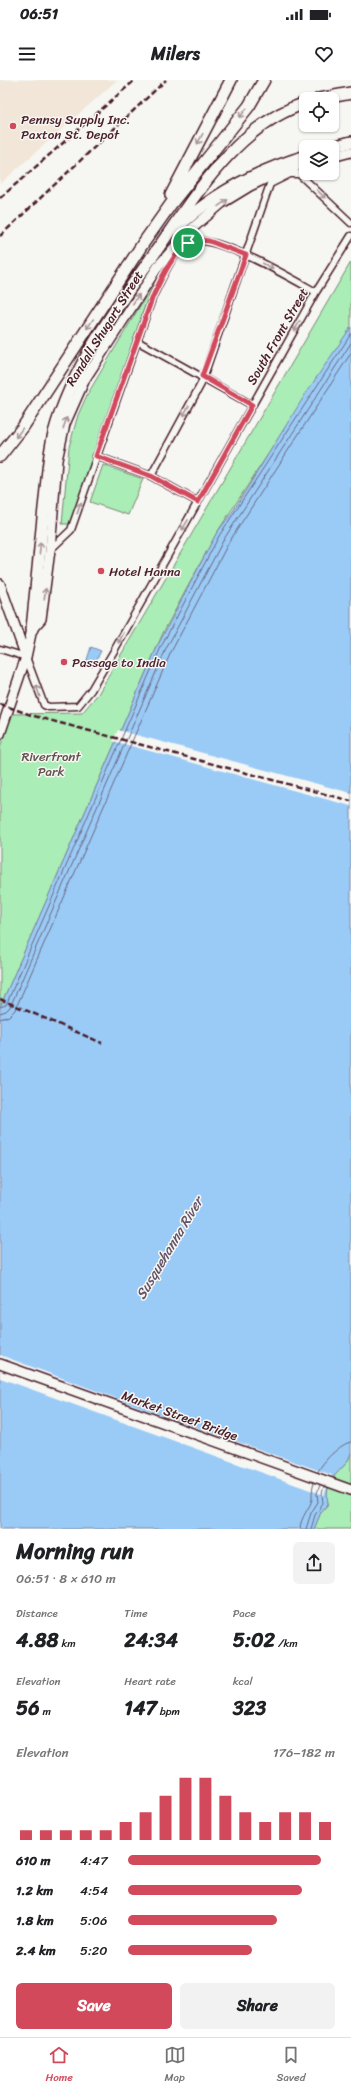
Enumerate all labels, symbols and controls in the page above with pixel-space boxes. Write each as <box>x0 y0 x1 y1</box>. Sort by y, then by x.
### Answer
text: 06:51 <box>20 1 58 27</box>
text: Milers <box>151 38 200 70</box>
icon: menu <box>16 43 38 65</box>
icon: heart <box>313 43 335 65</box>
map controls <box>299 92 339 180</box>
button: locate <box>299 92 339 132</box>
one-way arrow <box>239 107 248 118</box>
place label: Pennsy Supply Inc. Paxton St. Depot <box>21 108 130 146</box>
marker: Pennsy Supply Inc. Paxton St. Depot <box>8 121 18 131</box>
one-way arrow <box>196 133 204 145</box>
button: layers <box>299 140 339 180</box>
one-way arrow <box>316 189 326 199</box>
one-way arrow <box>217 199 228 207</box>
pin <box>171 226 205 260</box>
icon: arrive <box>177 232 199 254</box>
one-way arrow <box>261 263 273 271</box>
street label: Randall Shugart Street <box>59 266 150 391</box>
street label: South Front Street <box>240 283 315 389</box>
one-way arrow <box>132 293 141 304</box>
one-way arrow <box>86 318 94 329</box>
one-way arrow <box>292 320 300 332</box>
one-way arrow <box>181 405 189 417</box>
one-way arrow <box>62 418 70 430</box>
one-way arrow <box>15 427 23 438</box>
one-way arrow <box>76 501 83 514</box>
one-way arrow <box>181 519 188 531</box>
one-way arrow <box>37 542 44 555</box>
place label: Hotel Hanna <box>109 560 181 583</box>
marker: Hotel Hanna <box>96 566 106 576</box>
one-way arrow <box>41 588 49 601</box>
one-way arrow <box>117 632 124 644</box>
place label: Passage to India <box>72 651 166 674</box>
marker: Passage to India <box>59 657 69 667</box>
one-way arrow <box>34 685 41 698</box>
park label: Riverfront Park <box>21 745 81 783</box>
water label: Susquehanna River <box>129 1189 212 1304</box>
street label: Market Street Bridge <box>118 1384 241 1447</box>
text: Morning run <box>16 1532 134 1571</box>
button: share <box>293 1542 335 1584</box>
text: 06:51 · 8 × 610 m <box>16 1567 116 1590</box>
text: Distance <box>16 1604 58 1623</box>
text: Time <box>124 1604 148 1623</box>
text: Pace <box>233 1604 256 1623</box>
text: 4.88 <box>16 1623 59 1658</box>
text: 24:34 <box>124 1623 178 1658</box>
text: 5:02 <box>233 1623 275 1658</box>
text: km <box>59 1634 76 1653</box>
text: /km <box>275 1634 298 1653</box>
text: Elevation <box>16 1672 61 1691</box>
text: Heart rate <box>124 1672 176 1691</box>
text: kcal <box>233 1672 253 1691</box>
text: 56 <box>16 1691 40 1726</box>
text: 147 <box>124 1691 157 1726</box>
text: 323 <box>233 1691 266 1726</box>
text: m <box>40 1702 51 1721</box>
text: bpm <box>157 1702 180 1721</box>
text: Elevation <box>16 1741 69 1764</box>
text: 176–182 m <box>273 1741 335 1764</box>
text: 610 m <box>16 1849 51 1872</box>
text: 4:47 <box>80 1849 108 1872</box>
text: 1.2 km <box>16 1879 53 1902</box>
text: 4:54 <box>80 1879 108 1902</box>
text: 1.8 km <box>16 1909 54 1932</box>
text: 5:06 <box>80 1909 107 1932</box>
text: 2.4 km <box>16 1939 56 1962</box>
text: 5:20 <box>80 1939 108 1962</box>
button: Save <box>16 1983 172 2029</box>
button: Share <box>180 1983 335 2029</box>
tab: Home <box>45 2044 73 2087</box>
tab: Map <box>164 2044 186 2087</box>
tab: Saved <box>277 2044 306 2087</box>

